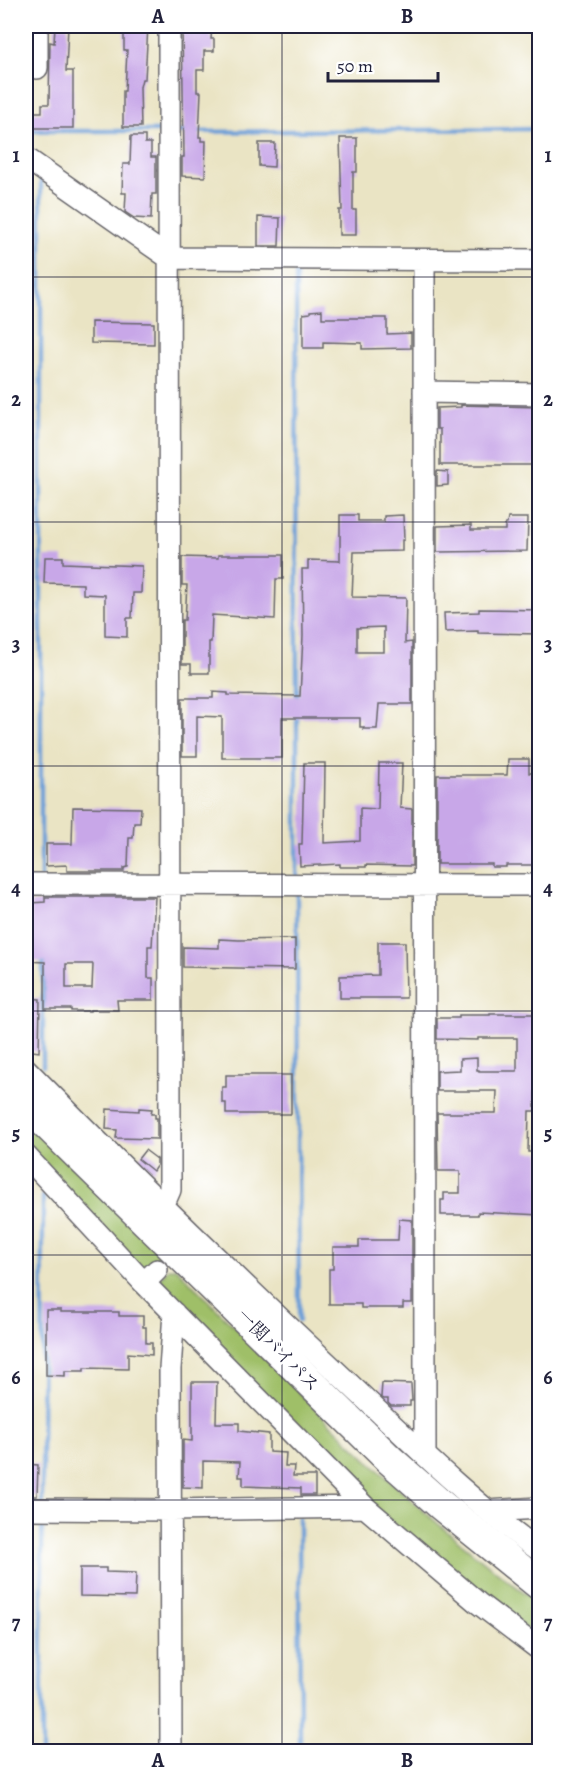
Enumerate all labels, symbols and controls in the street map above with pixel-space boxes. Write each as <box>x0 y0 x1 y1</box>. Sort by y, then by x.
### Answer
text: A <box>151 3 165 30</box>
text: B <box>401 3 413 30</box>
scale bar <box>328 45 438 83</box>
text: 50 m <box>337 54 373 78</box>
text: 1 <box>12 142 20 169</box>
text: 1 <box>544 142 552 169</box>
text: 2 <box>11 386 21 413</box>
text: 2 <box>543 386 553 413</box>
text: 3 <box>12 631 20 658</box>
text: 3 <box>544 631 552 658</box>
text: 4 <box>11 875 21 902</box>
text: 4 <box>543 875 553 902</box>
text: 5 <box>12 1120 20 1147</box>
text: 5 <box>544 1120 552 1147</box>
street label: 一関バイパス <box>231 1303 325 1397</box>
text: 6 <box>11 1364 21 1391</box>
text: 6 <box>543 1364 553 1391</box>
text: 7 <box>12 1609 21 1636</box>
text: 7 <box>544 1609 553 1636</box>
text: A <box>151 1747 165 1774</box>
text: B <box>401 1747 413 1774</box>

